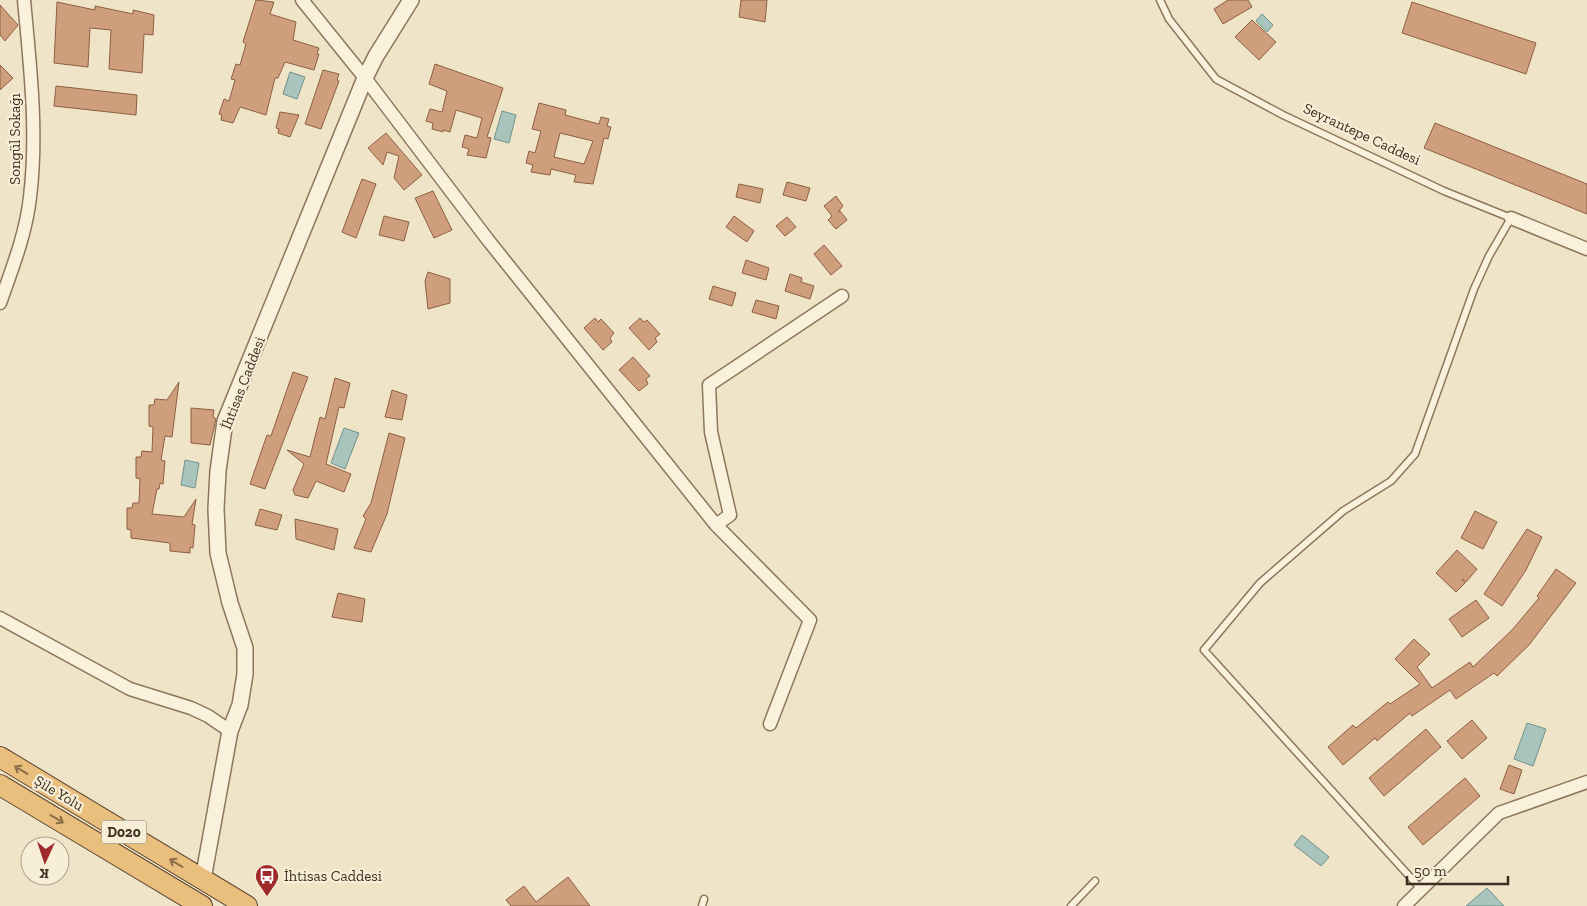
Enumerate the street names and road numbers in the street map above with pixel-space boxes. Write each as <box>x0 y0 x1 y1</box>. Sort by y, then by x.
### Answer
street label: Songül Sokağı <box>6 93 24 185</box>
street label: Seyrantepe Caddesi <box>1301 99 1423 169</box>
street label: İhtisas Caddesi <box>217 334 269 432</box>
street label: Şile Yolu <box>31 771 87 815</box>
road number: D020 <box>102 820 146 844</box>

